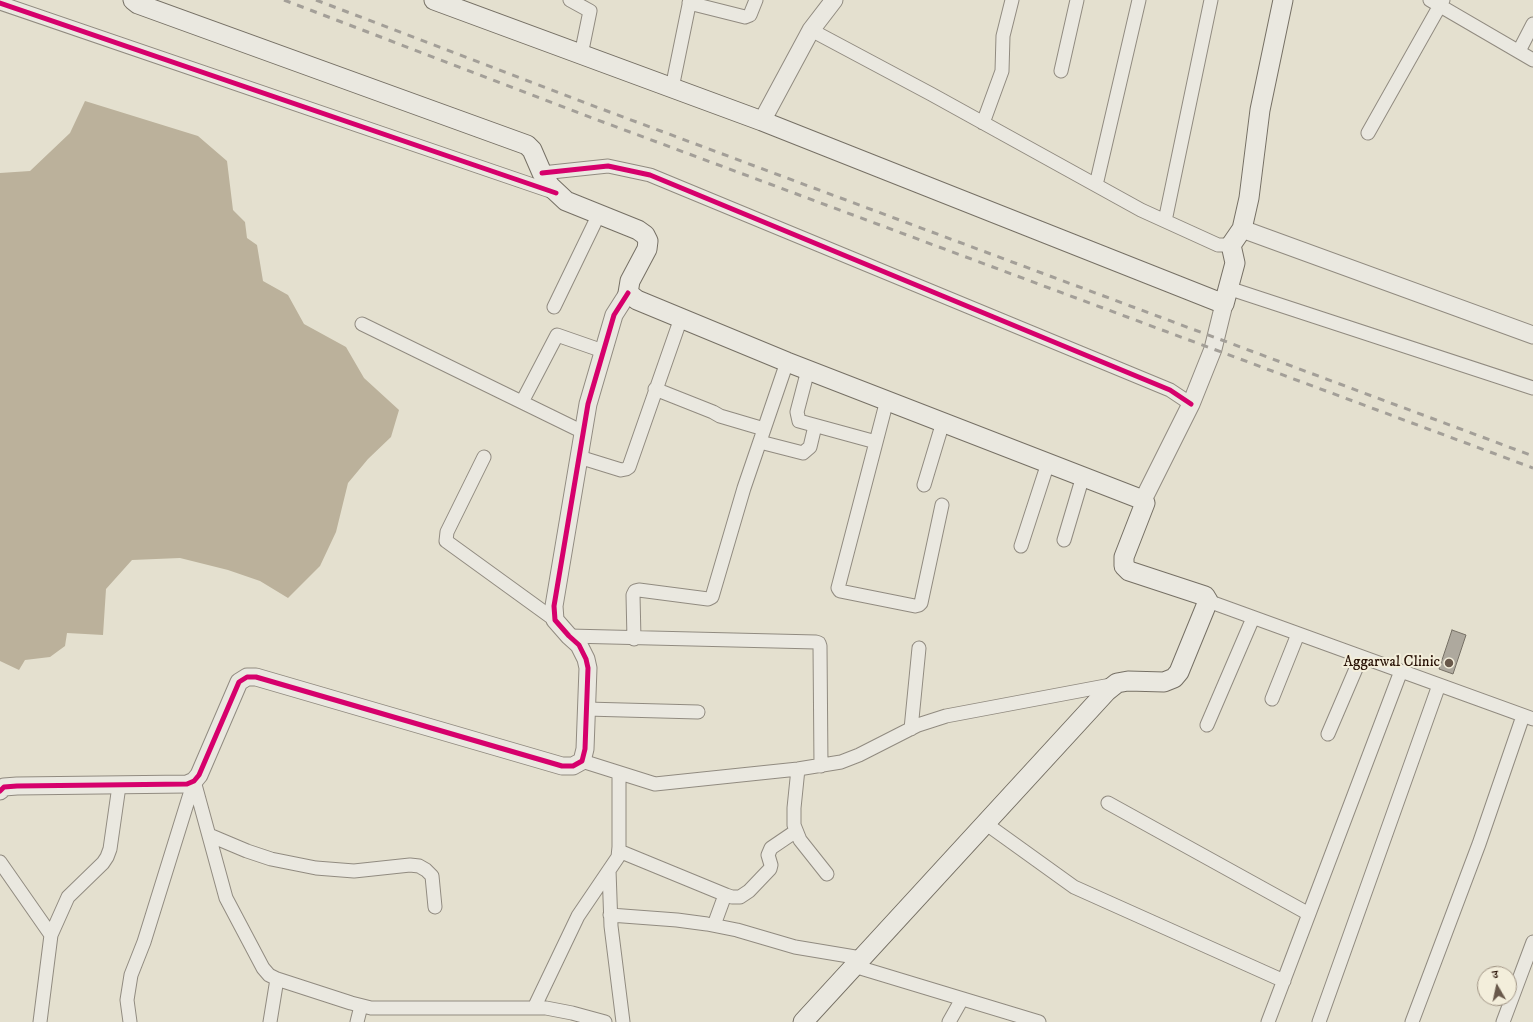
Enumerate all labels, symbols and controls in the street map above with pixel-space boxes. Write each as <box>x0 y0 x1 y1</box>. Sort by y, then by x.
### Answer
place label: Aggarwal Clinic <box>1344 654 1440 672</box>
marker: Aggarwal Clinic <box>1443 657 1455 669</box>
north arrow <box>1477 966 1517 1006</box>
text: उ <box>1491 968 1499 982</box>

